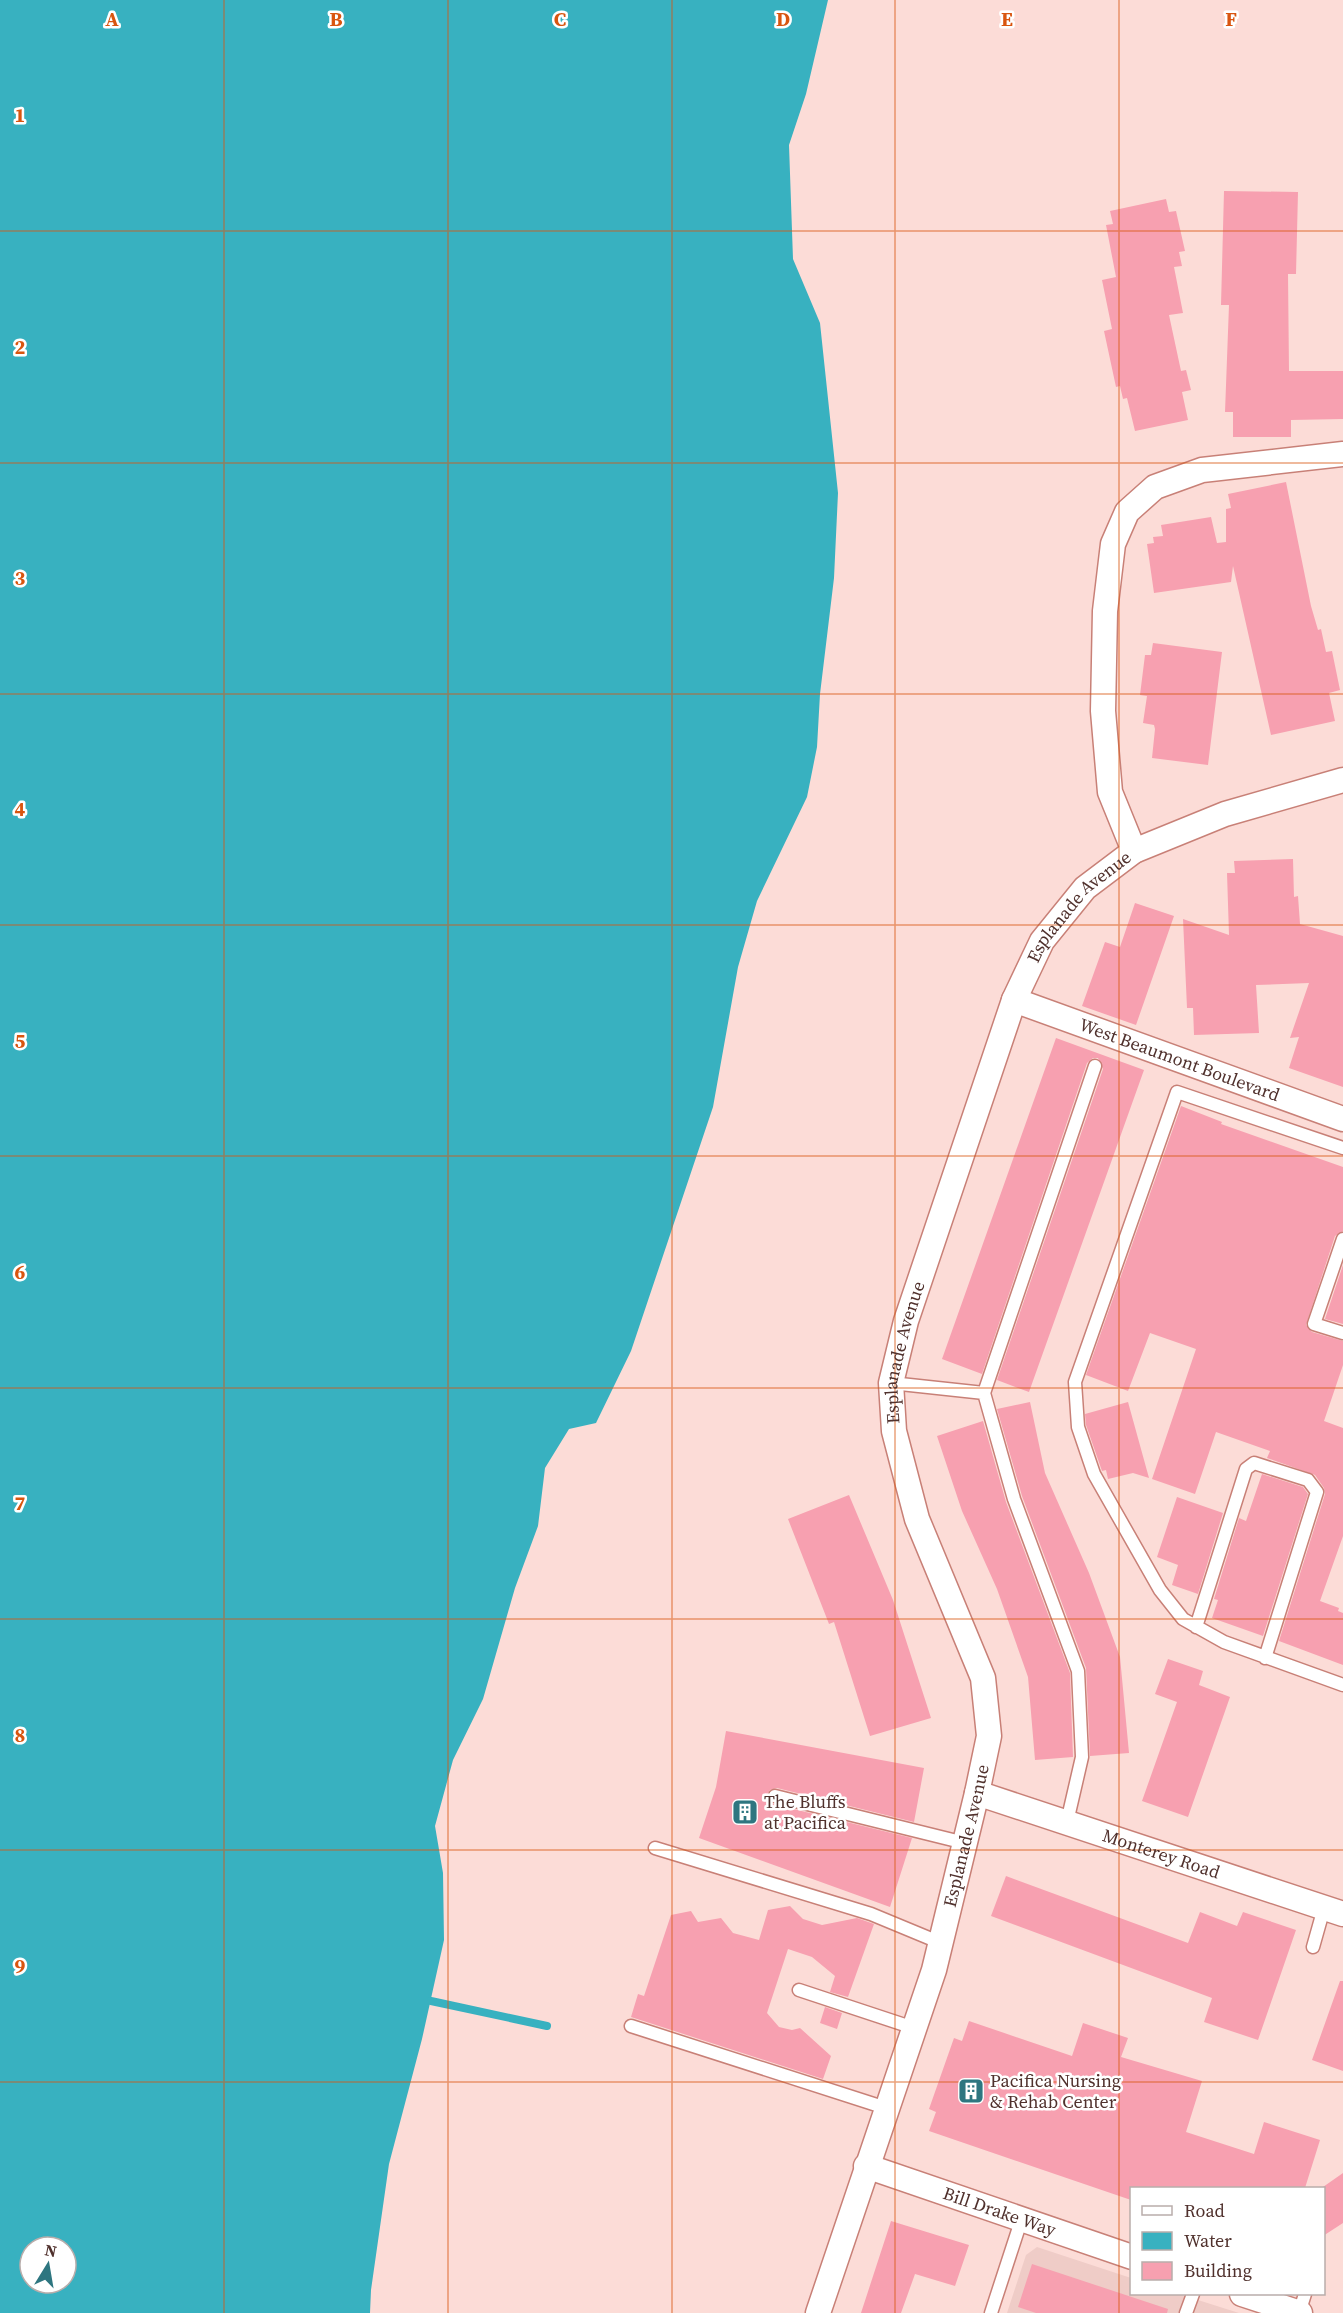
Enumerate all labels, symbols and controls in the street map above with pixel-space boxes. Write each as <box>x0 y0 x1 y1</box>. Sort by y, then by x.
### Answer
text: A <box>105 5 119 33</box>
text: B <box>329 5 343 33</box>
text: C <box>554 5 566 33</box>
text: D <box>776 5 790 33</box>
text: E <box>1001 5 1013 33</box>
text: F <box>1225 5 1237 33</box>
text: 1 <box>15 101 25 129</box>
text: 2 <box>15 333 26 361</box>
text: 3 <box>15 564 26 592</box>
text: 4 <box>15 795 26 823</box>
street label: Esplanade Avenue <box>1021 845 1136 967</box>
street label: West Beaumont Boulevard <box>1076 1012 1283 1107</box>
text: 5 <box>15 1027 26 1055</box>
text: 6 <box>15 1258 26 1286</box>
street label: Esplanade Avenue <box>878 1278 931 1425</box>
text: 7 <box>15 1489 26 1517</box>
text: 8 <box>15 1721 25 1749</box>
street label: Esplanade Avenue <box>937 1762 995 1910</box>
place label: The Bluffs at Pacifica <box>764 1789 847 1835</box>
building icon: The Bluffs at Pacifica <box>730 1797 760 1827</box>
street label: Monterey Road <box>1099 1822 1223 1884</box>
text: 9 <box>15 1952 26 1980</box>
place label: Pacifica Nursing & Rehab Center <box>990 2068 1121 2114</box>
building icon: Pacifica Nursing & Rehab Center <box>956 2076 986 2106</box>
street label: Bill Drake Way <box>940 2180 1060 2242</box>
legend <box>1130 2187 1325 2295</box>
text: Road <box>1184 2198 1225 2223</box>
text: Water <box>1184 2228 1232 2253</box>
north arrow <box>18 2235 78 2295</box>
text: N <box>43 2238 59 2262</box>
text: Building <box>1184 2258 1252 2283</box>

